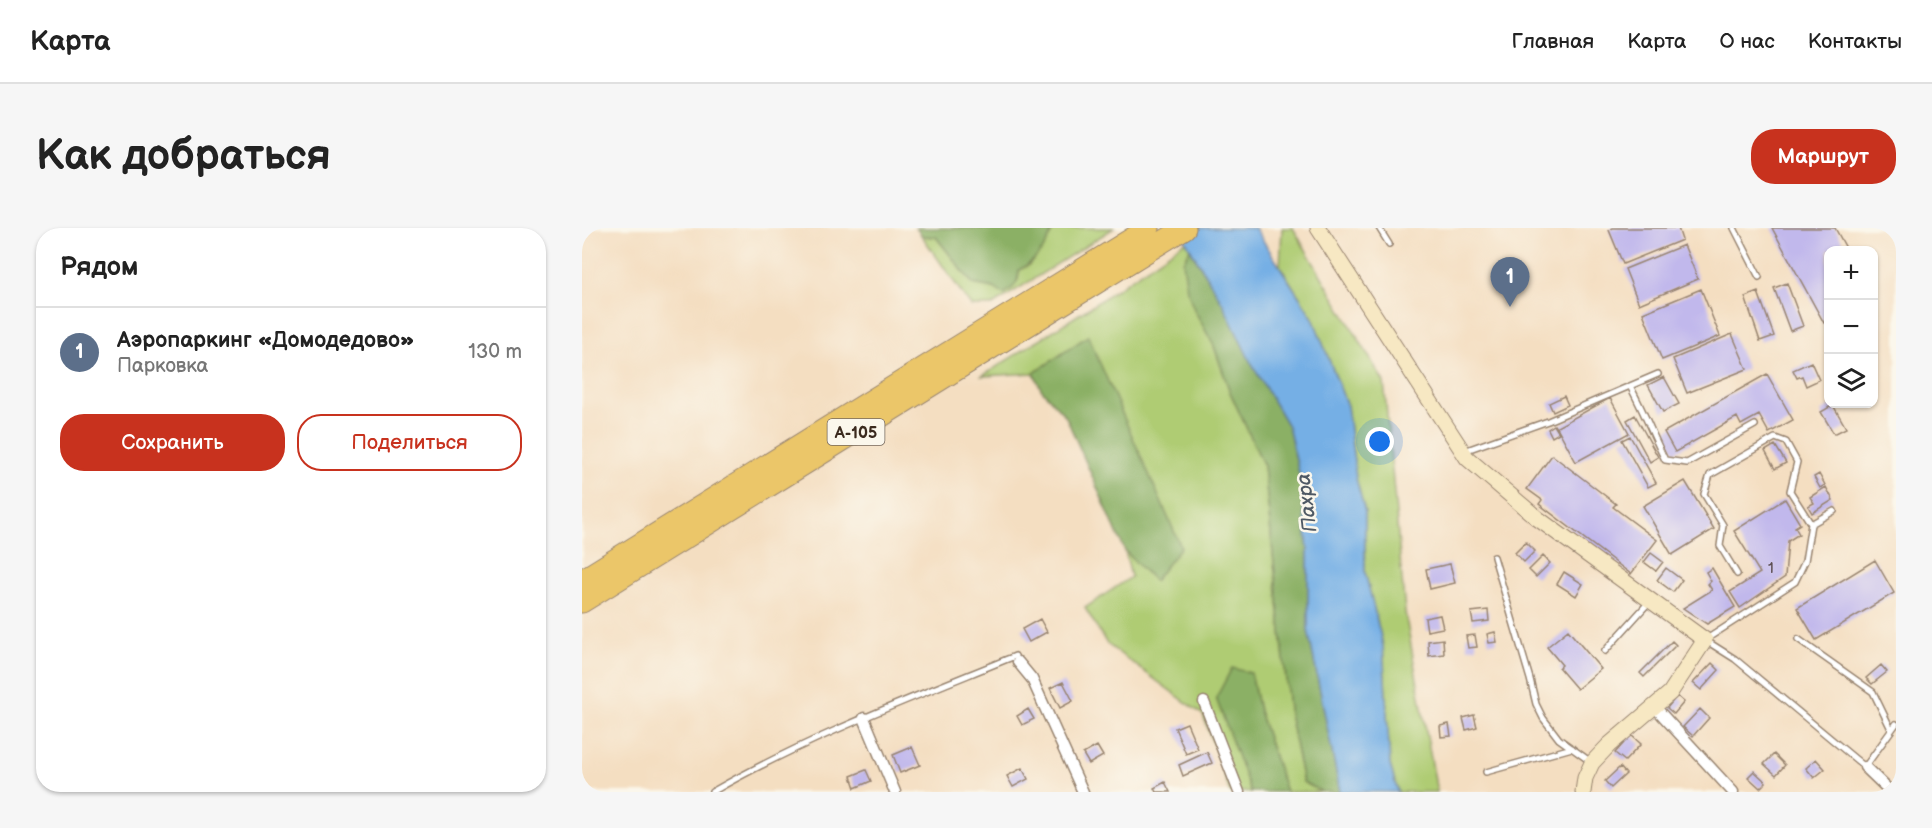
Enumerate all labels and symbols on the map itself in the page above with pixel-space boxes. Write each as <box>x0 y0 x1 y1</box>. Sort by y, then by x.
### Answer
pin: 1 <box>1490 257 1530 307</box>
road number: А-105 <box>828 419 884 445</box>
your location <box>1365 427 1394 456</box>
water label: Пахра <box>1291 472 1322 534</box>
house number: 1 <box>1768 559 1774 578</box>

